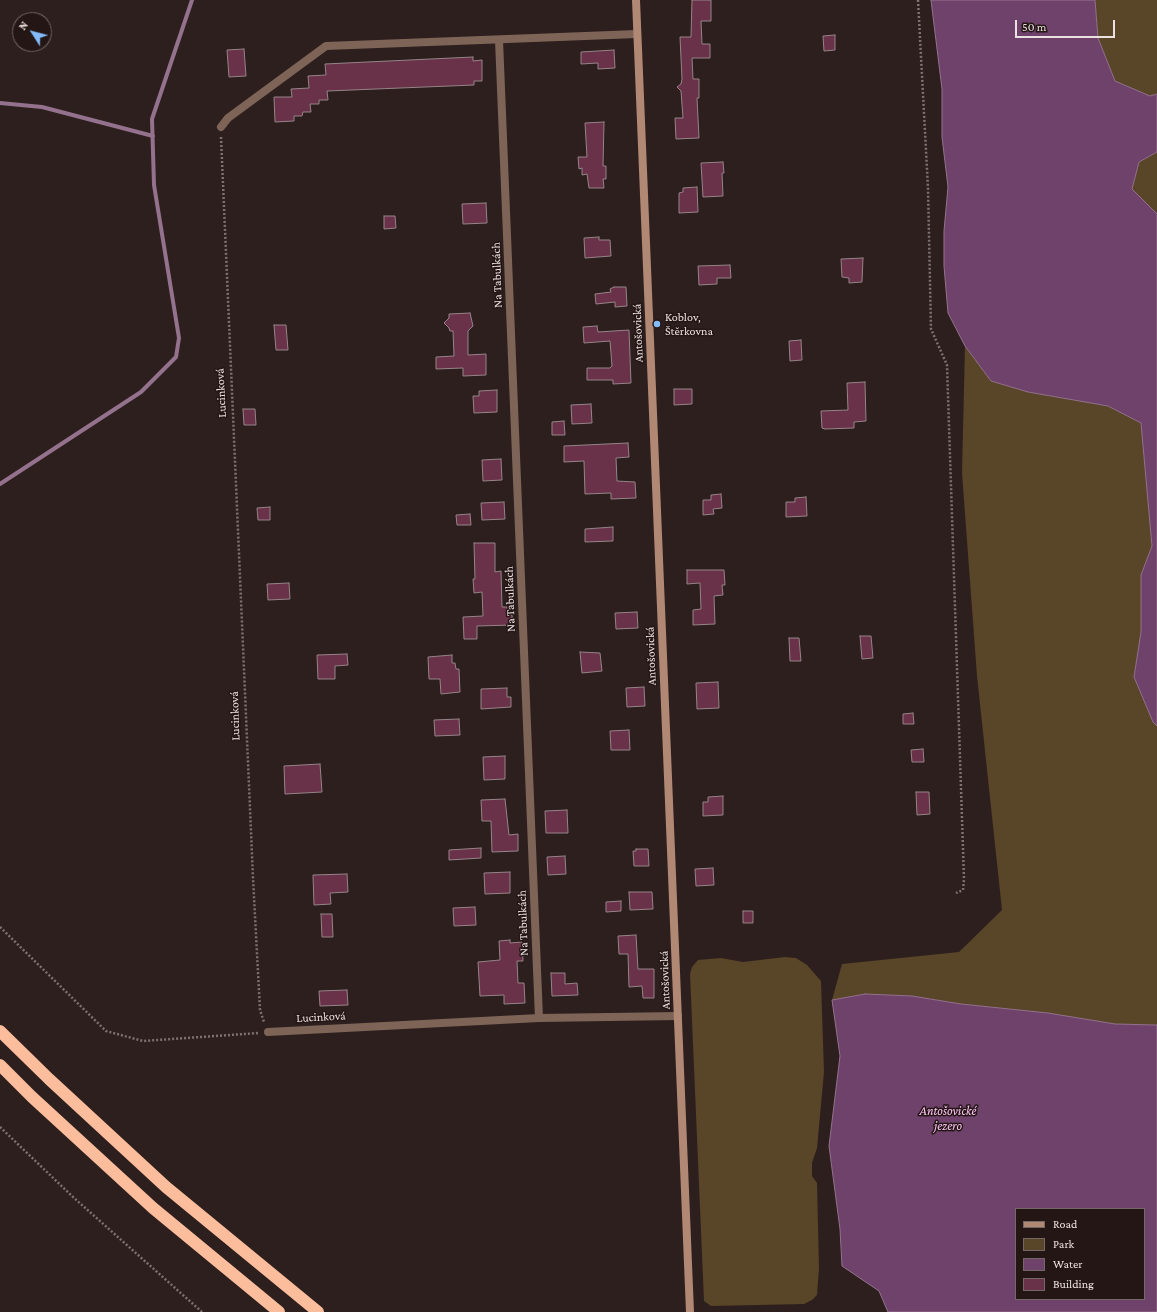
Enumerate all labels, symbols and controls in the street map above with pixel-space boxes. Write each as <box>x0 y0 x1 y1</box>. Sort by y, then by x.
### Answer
north arrow <box>12 12 52 52</box>
scale bar <box>1017 12 1117 38</box>
text: N <box>16 19 30 32</box>
text: 50 m <box>1022 20 1046 34</box>
street label: Na Tabulkách <box>489 242 505 308</box>
street label: Antošovická <box>630 303 646 363</box>
place label: Koblov, Štěrkovna <box>665 310 713 338</box>
marker: Koblov, Štěrkovna <box>652 319 662 329</box>
street label: Lucinková <box>213 368 229 418</box>
street label: Na Tabulkách <box>502 566 518 632</box>
street label: Antošovická <box>643 626 659 686</box>
street label: Lucinková <box>227 691 243 741</box>
street label: Na Tabulkách <box>515 890 531 956</box>
street label: Antošovická <box>657 950 673 1010</box>
street label: Lucinková <box>296 1009 346 1025</box>
water label: Antošovické jezero <box>920 1103 976 1134</box>
legend <box>1015 1208 1145 1300</box>
text: Road <box>1053 1217 1077 1231</box>
text: Park <box>1053 1237 1074 1251</box>
text: Water <box>1053 1257 1082 1271</box>
text: Building <box>1053 1277 1094 1291</box>

